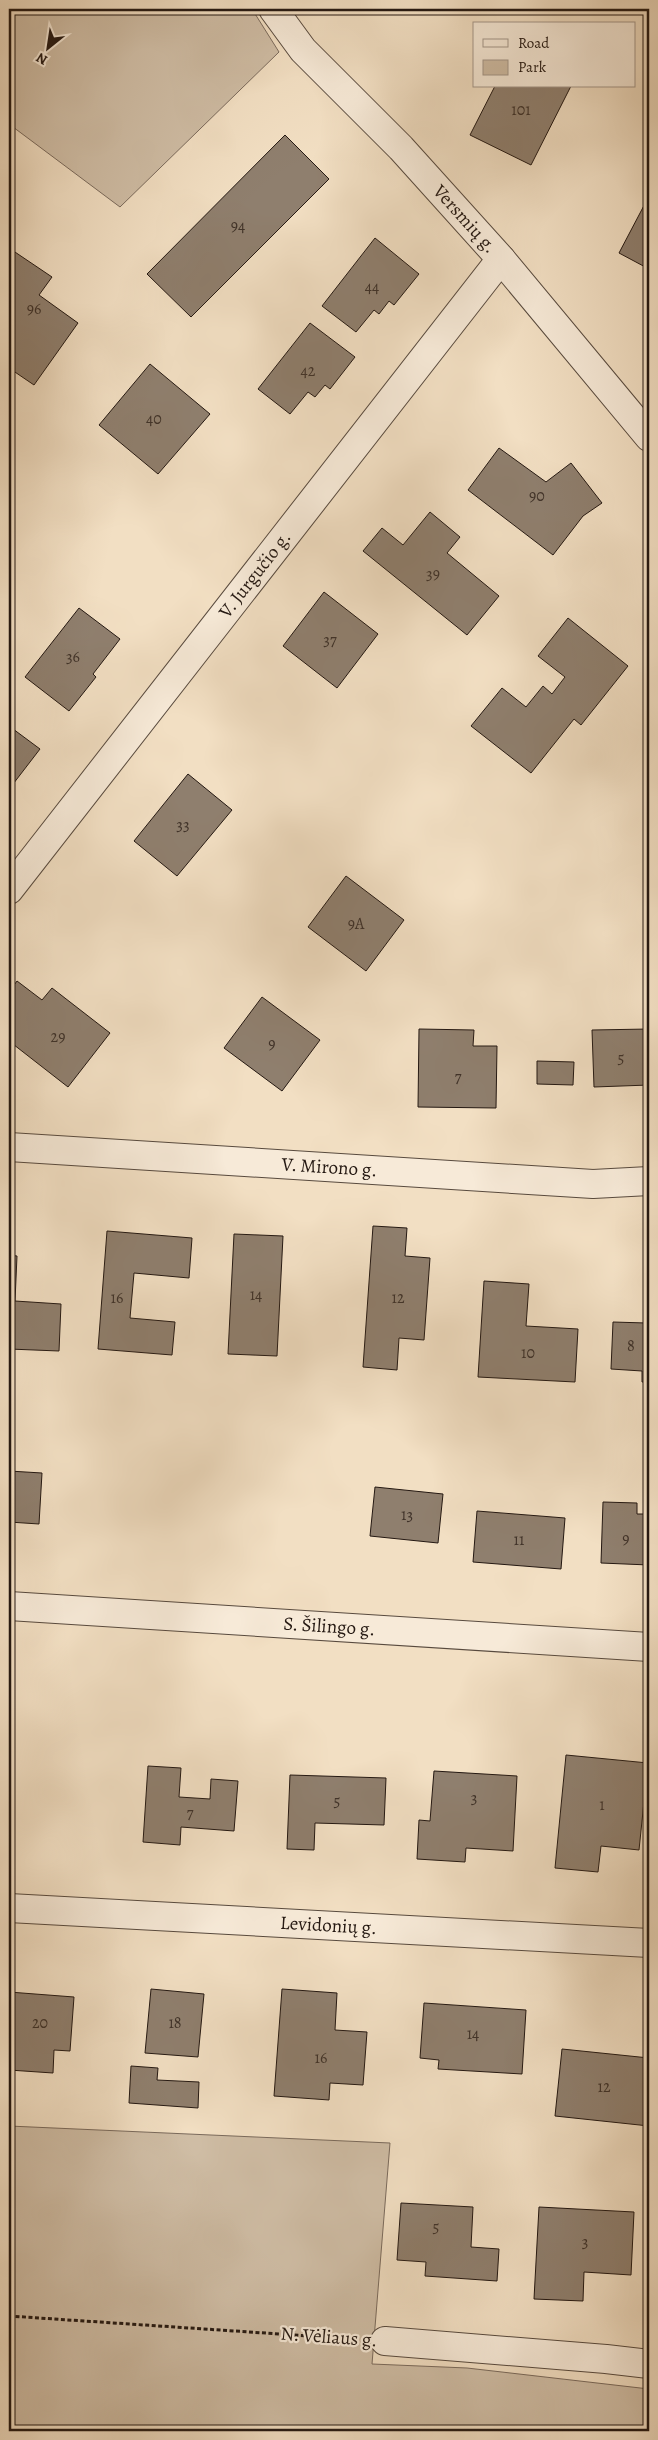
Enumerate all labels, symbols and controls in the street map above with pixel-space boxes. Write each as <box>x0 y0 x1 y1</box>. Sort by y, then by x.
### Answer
north arrow <box>22 22 72 72</box>
legend <box>473 22 636 88</box>
text: Road <box>518 33 550 53</box>
text: N <box>33 48 51 70</box>
text: Park <box>518 57 547 77</box>
house number: 101 <box>511 99 531 121</box>
street label: Versmių g. <box>426 178 503 259</box>
house number: 94 <box>231 215 245 237</box>
house number: 44 <box>365 276 379 298</box>
house number: 96 <box>27 298 41 320</box>
house number: 42 <box>301 360 316 382</box>
house number: 40 <box>146 408 162 430</box>
house number: 90 <box>529 485 545 507</box>
street label: V. Jurgučio g. <box>212 526 297 624</box>
house number: 39 <box>426 563 440 585</box>
house number: 37 <box>323 629 337 651</box>
house number: 36 <box>66 646 80 668</box>
house number: 33 <box>176 814 190 836</box>
house number: 9A <box>348 913 365 935</box>
house number: 29 <box>51 1026 65 1048</box>
house number: 9 <box>268 1033 276 1055</box>
house number: 5 <box>618 1047 625 1069</box>
house number: 7 <box>455 1066 462 1088</box>
street label: V. Mirono g. <box>280 1151 378 1183</box>
house number: 14 <box>250 1284 262 1306</box>
house number: 16 <box>111 1287 123 1309</box>
house number: 12 <box>391 1287 405 1309</box>
house number: 8 <box>627 1335 635 1357</box>
house number: 10 <box>521 1342 535 1364</box>
house number: 13 <box>401 1504 413 1526</box>
house number: 9 <box>622 1528 630 1550</box>
house number: 11 <box>514 1529 525 1551</box>
street label: S. Šilingo g. <box>283 1611 376 1642</box>
house number: 3 <box>471 1787 477 1809</box>
house number: 5 <box>334 1790 341 1812</box>
house number: 1 <box>599 1794 605 1816</box>
house number: 7 <box>187 1802 194 1824</box>
street label: Levidonių g. <box>279 1910 378 1941</box>
house number: 20 <box>32 2012 48 2034</box>
house number: 18 <box>168 2012 182 2034</box>
house number: 14 <box>467 2023 479 2045</box>
house number: 16 <box>315 2047 327 2069</box>
house number: 12 <box>597 2076 611 2098</box>
house number: 5 <box>433 2216 440 2238</box>
house number: 3 <box>582 2231 588 2253</box>
street label: N. Vėliaus g. <box>280 2321 378 2353</box>

